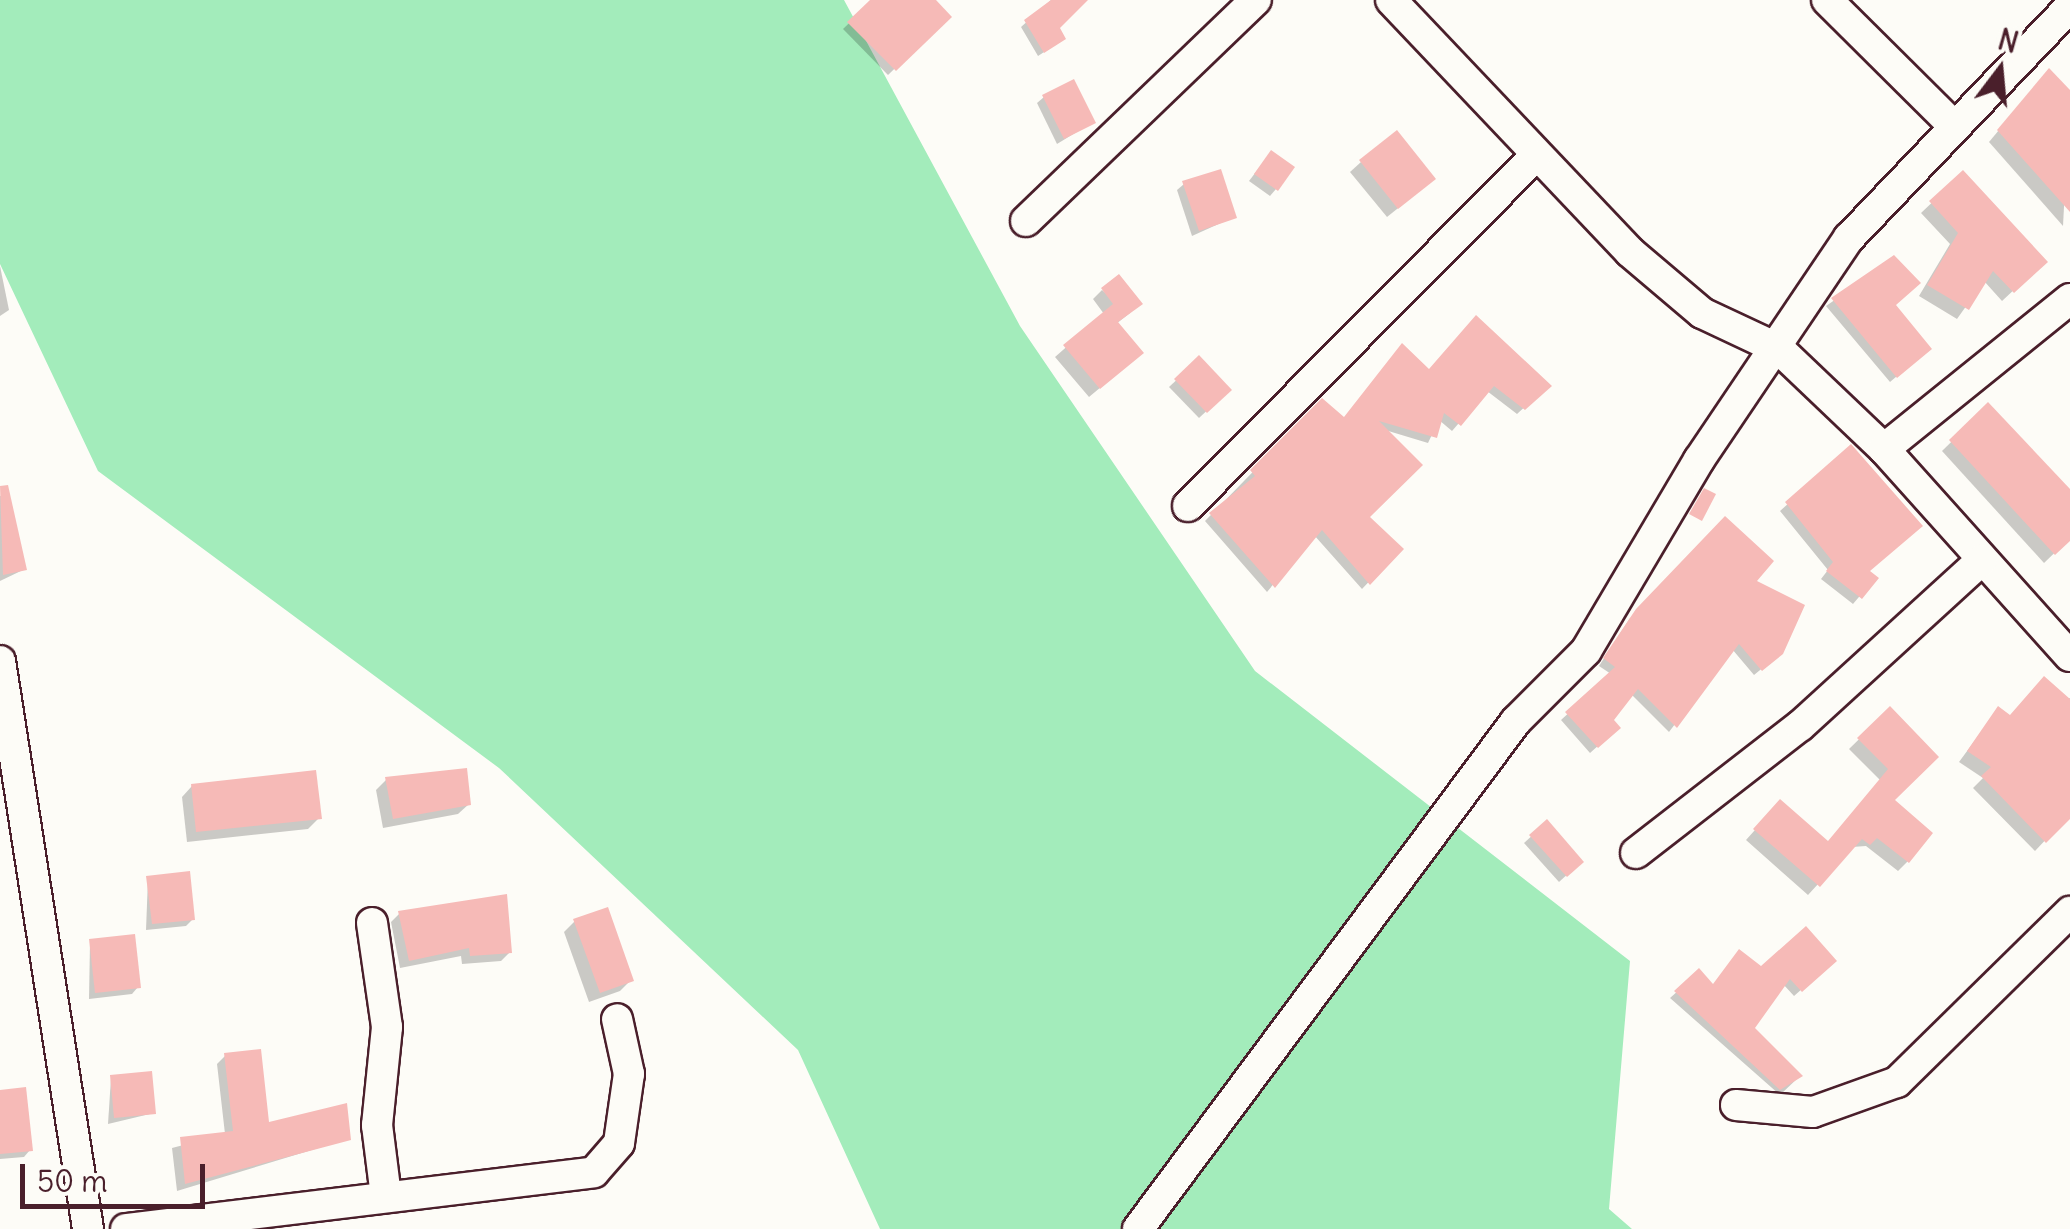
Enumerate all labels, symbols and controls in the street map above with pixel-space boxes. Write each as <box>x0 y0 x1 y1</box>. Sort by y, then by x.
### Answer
north arrow <box>1950 20 2050 120</box>
text: N <box>1994 21 2023 61</box>
scale bar <box>25 1144 210 1206</box>
text: 50 m <box>37 1162 107 1200</box>

